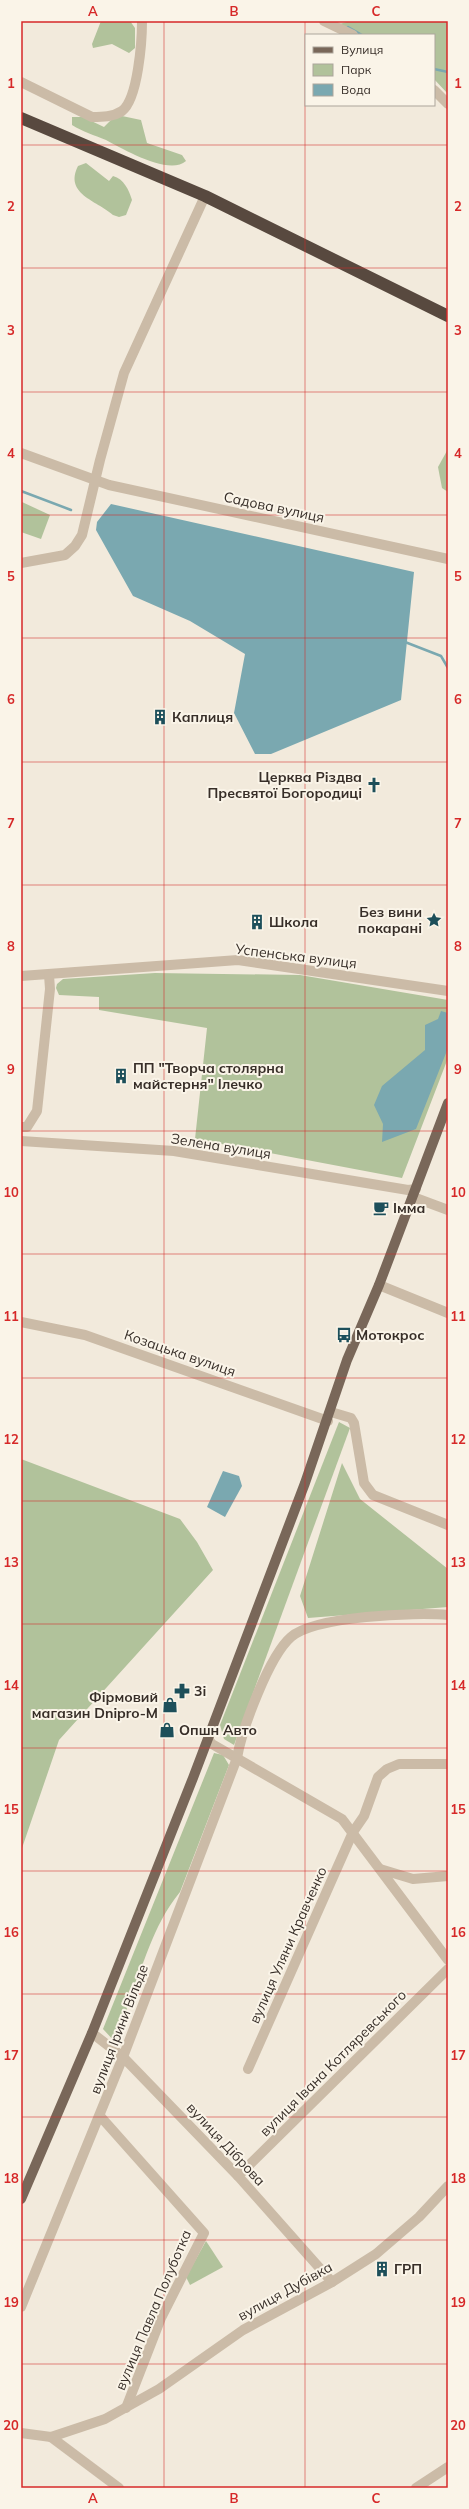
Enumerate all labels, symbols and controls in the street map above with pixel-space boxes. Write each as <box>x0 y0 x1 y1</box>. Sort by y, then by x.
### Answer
text: A <box>88 3 98 19</box>
text: B <box>230 3 239 19</box>
text: C <box>372 3 381 19</box>
legend <box>305 34 435 106</box>
text: Вулиця <box>341 42 383 57</box>
text: Парк <box>341 62 372 77</box>
text: 1 <box>7 75 15 91</box>
text: 1 <box>454 75 462 91</box>
text: Вода <box>341 82 371 97</box>
text: 2 <box>7 198 15 214</box>
text: 2 <box>454 198 462 214</box>
text: 3 <box>7 322 15 338</box>
text: 3 <box>454 322 462 338</box>
text: 4 <box>7 445 15 461</box>
text: 4 <box>454 445 462 461</box>
street label: Садова вулиця <box>222 488 326 526</box>
text: 5 <box>7 568 15 584</box>
text: 5 <box>454 568 462 584</box>
text: 6 <box>7 691 15 707</box>
text: 6 <box>454 691 462 707</box>
building icon: Каплиця <box>151 708 169 726</box>
place label: Каплиця <box>172 708 233 726</box>
place label: Церква Різдва Пресвятої Богородиці <box>208 768 362 802</box>
church icon: Церква Різдва Пресвятої Богородиці <box>365 776 383 794</box>
text: 7 <box>7 815 15 831</box>
text: 7 <box>454 815 462 831</box>
place label: Без вини покарані <box>358 903 422 937</box>
place icon: Без вини покарані <box>425 911 443 929</box>
building icon: Школа <box>248 913 266 931</box>
place label: Школа <box>269 913 318 931</box>
text: 8 <box>7 938 15 954</box>
text: 8 <box>454 938 462 954</box>
street label: Успенська вулиця <box>233 939 358 972</box>
place label: ПП "Творча столярна майстерня" Ілечко <box>133 1059 284 1093</box>
text: 9 <box>7 1061 15 1077</box>
text: 9 <box>454 1061 462 1077</box>
building icon: ПП "Творча столярна майстерня" Ілечко <box>112 1067 130 1085</box>
street label: Зелена вулиця <box>170 1129 272 1163</box>
text: 10 <box>3 1184 19 1200</box>
text: 10 <box>450 1184 466 1200</box>
cafe icon: Імма <box>372 1199 390 1217</box>
place label: Імма <box>393 1199 425 1217</box>
text: 11 <box>3 1308 19 1324</box>
text: 11 <box>450 1308 466 1324</box>
street label: Козацька вулиця <box>122 1326 238 1380</box>
bus stop icon: Мотокрос <box>335 1326 353 1344</box>
place label: Мотокрос <box>356 1326 424 1344</box>
text: 12 <box>3 1431 19 1447</box>
text: 12 <box>450 1431 466 1447</box>
text: 13 <box>3 1554 19 1570</box>
text: 13 <box>450 1554 466 1570</box>
text: 14 <box>3 1677 19 1693</box>
text: 14 <box>450 1677 466 1693</box>
pharmacy icon: 3і <box>173 1682 191 1700</box>
place label: 3і <box>194 1682 206 1700</box>
place label: Фірмовий магазин Dnipro-M <box>32 1688 158 1722</box>
shop icon: Фірмовий магазин Dnipro-M <box>161 1696 179 1714</box>
shop icon: Опшн Авто <box>158 1721 176 1739</box>
place label: Опшн Авто <box>179 1721 257 1739</box>
text: 15 <box>3 1801 19 1817</box>
text: 15 <box>450 1801 466 1817</box>
street label: вулиця Уляни Кравченко <box>245 1864 331 2026</box>
text: 16 <box>3 1924 19 1940</box>
text: 16 <box>450 1924 466 1940</box>
street label: вулиця Ірини Вільде <box>86 1961 152 2096</box>
street label: вулиця Івана Котляревського <box>256 1986 410 2140</box>
text: 17 <box>3 2047 19 2063</box>
text: 17 <box>450 2047 466 2063</box>
street label: вулиця Діброва <box>183 2099 269 2189</box>
text: 18 <box>3 2170 19 2186</box>
text: 18 <box>450 2170 466 2186</box>
street label: вулиця Павла Полуботка <box>111 2227 195 2393</box>
street label: вулиця Дубівка <box>235 2258 335 2324</box>
building icon: ГРП <box>373 2260 391 2278</box>
place label: ГРП <box>394 2260 422 2278</box>
text: 19 <box>3 2294 19 2310</box>
text: 19 <box>450 2294 466 2310</box>
text: 20 <box>3 2417 19 2433</box>
text: 20 <box>450 2417 466 2433</box>
text: A <box>88 2490 98 2506</box>
text: B <box>230 2490 239 2506</box>
text: C <box>372 2490 381 2506</box>

